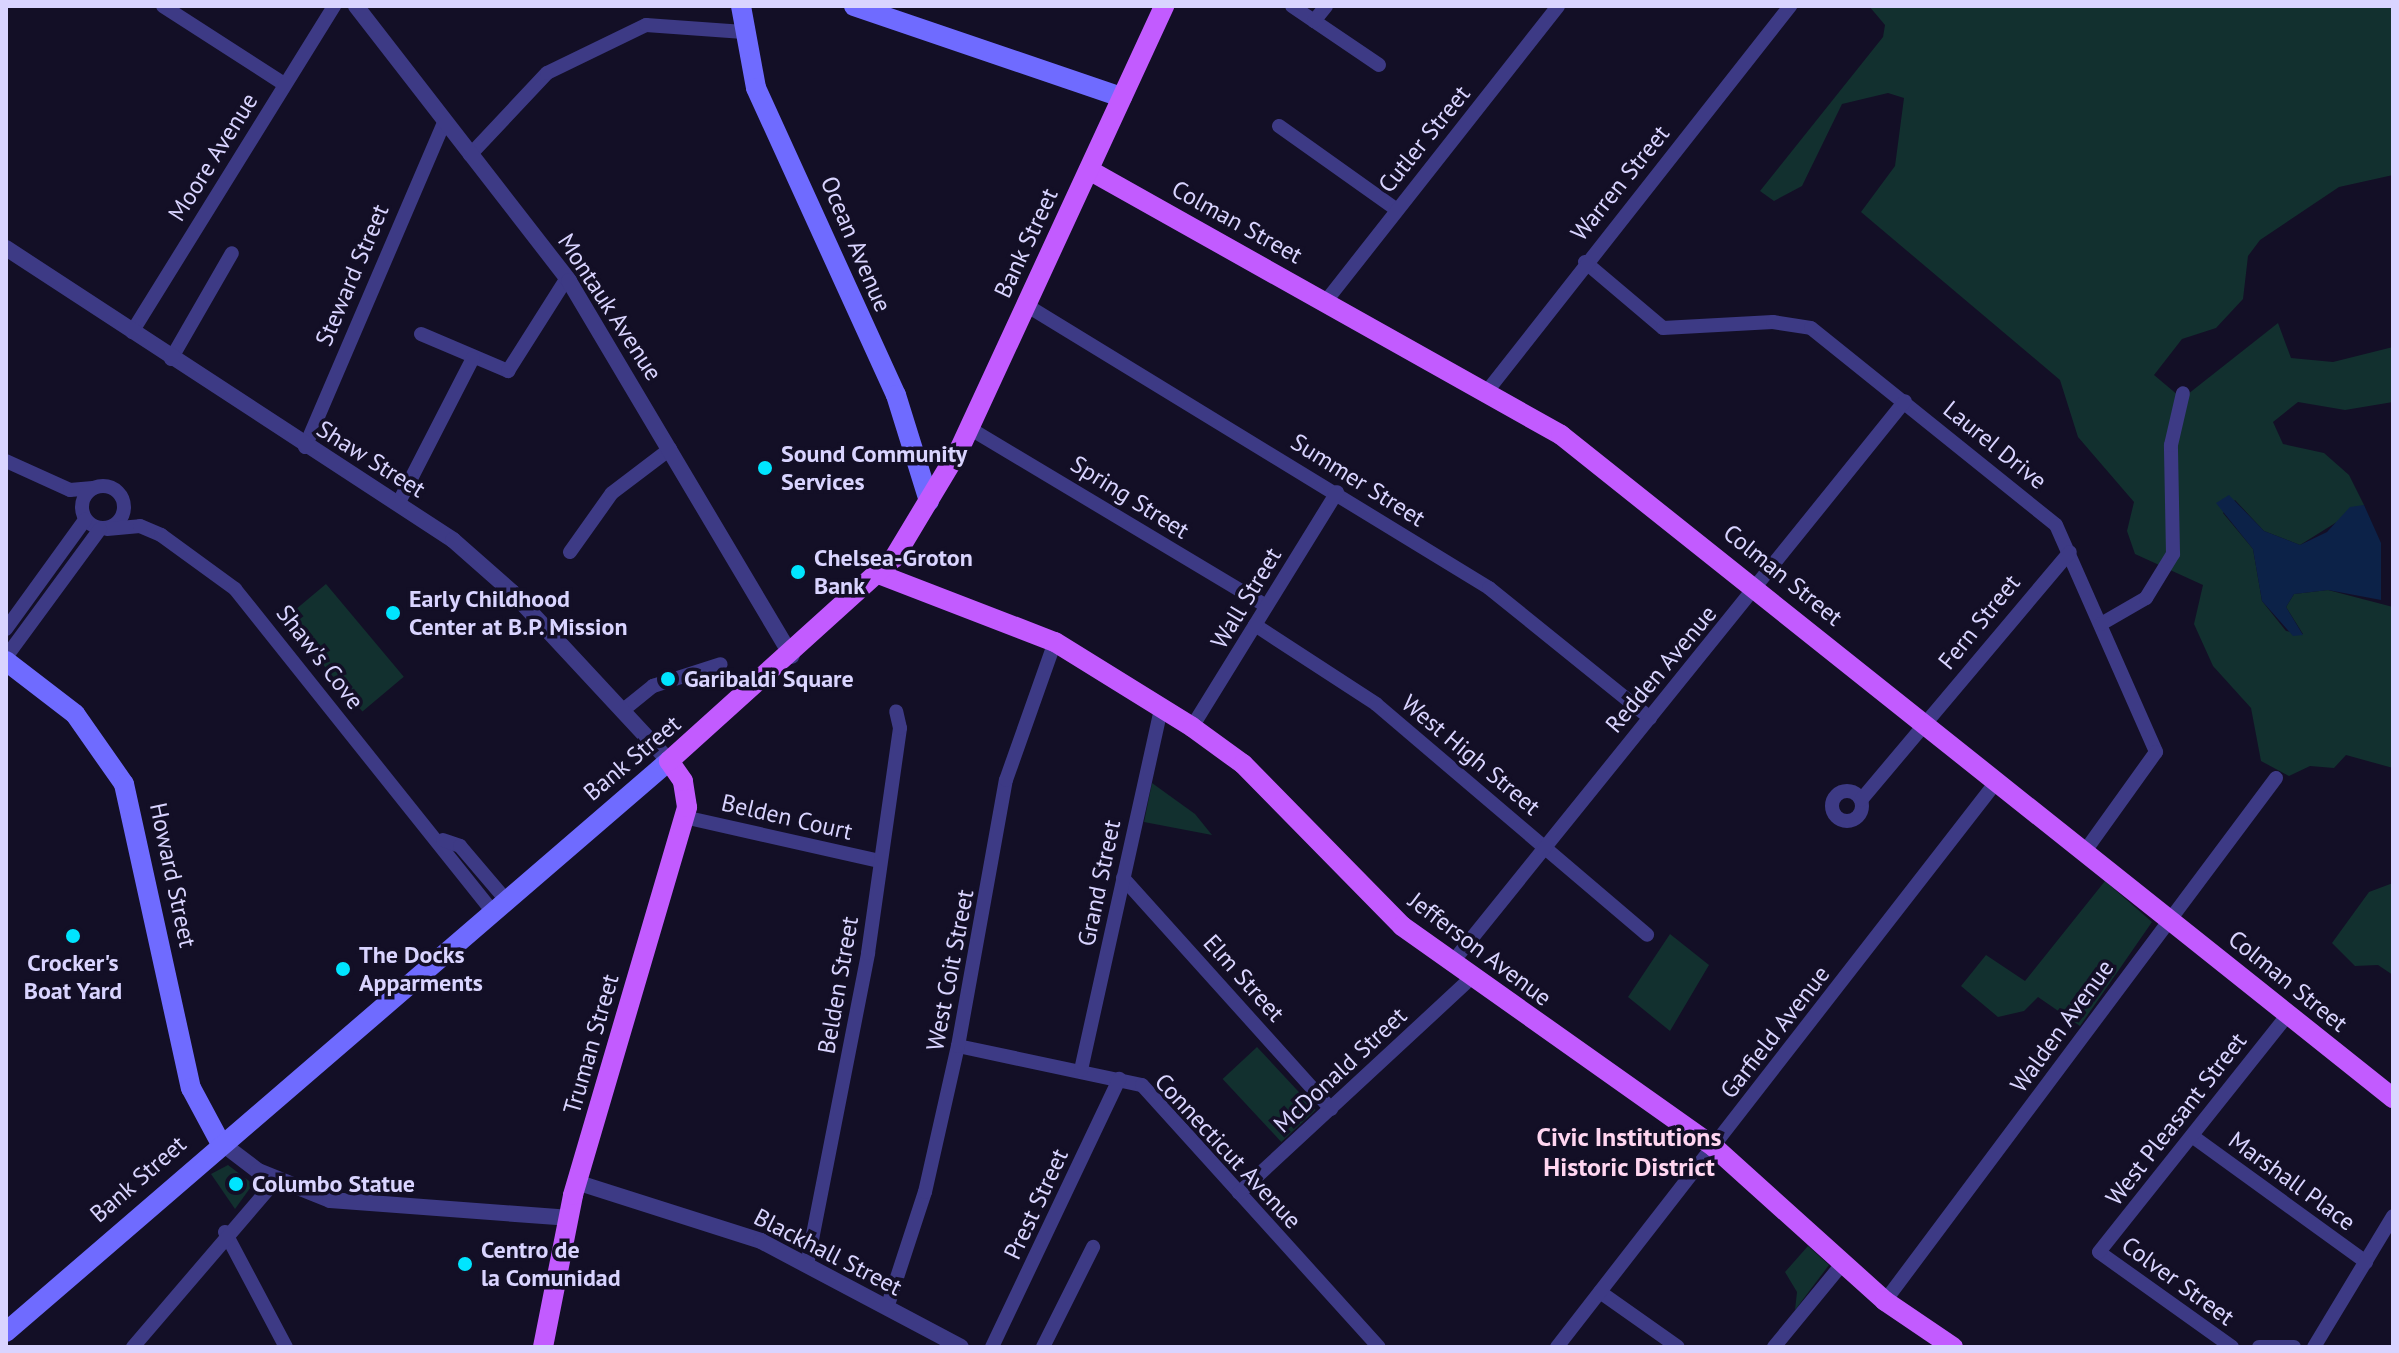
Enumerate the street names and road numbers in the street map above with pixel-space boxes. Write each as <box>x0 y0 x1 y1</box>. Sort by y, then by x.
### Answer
street label: Cutler Street <box>1372 80 1476 198</box>
street label: Moore Avenue <box>162 87 264 227</box>
street label: Warren Street <box>1565 119 1675 247</box>
street label: Ocean Avenue <box>814 172 898 316</box>
street label: Colman Street <box>1167 174 1307 270</box>
street label: Bank Street <box>988 183 1064 303</box>
street label: Steward Street <box>309 200 395 350</box>
street label: Montauk Avenue <box>551 228 669 386</box>
street label: Laurel Drive <box>1938 395 2052 495</box>
street label: Shaw Street <box>311 414 431 504</box>
street label: Summer Street <box>1286 427 1430 533</box>
street label: Spring Street <box>1066 449 1194 545</box>
street label: Colman Street <box>1718 518 1848 632</box>
street label: Wall Street <box>1205 542 1287 654</box>
street label: Fern Street <box>1932 569 2026 675</box>
street label: Shaw's Cove <box>270 599 370 715</box>
street label: Redden Avenue <box>1599 599 1723 739</box>
street label: West High Street <box>1396 689 1546 821</box>
street label: Bank Street <box>577 709 687 807</box>
street label: Belden Court <box>719 788 855 846</box>
street label: Howard Street <box>144 800 202 950</box>
street label: Grand Street <box>1072 817 1126 949</box>
street label: Jefferson Avenue <box>1403 886 1557 1012</box>
street label: West Coit Street <box>920 887 980 1053</box>
street label: Belden Street <box>812 914 864 1056</box>
street label: Colman Street <box>2223 924 2353 1038</box>
street label: Elm Street <box>1197 929 1291 1027</box>
street label: Walden Avenue <box>2004 954 2120 1098</box>
street label: Garfield Avenue <box>1714 960 1836 1104</box>
street label: Truman Street <box>557 971 625 1117</box>
street label: McDonald Street <box>1268 1001 1412 1139</box>
street label: West Pleasant Street <box>2100 1027 2252 1211</box>
street label: Connecticut Avenue <box>1148 1067 1308 1235</box>
street label: Marshall Place <box>2223 1125 2361 1237</box>
street label: Bank Street <box>84 1129 192 1229</box>
street label: Prest Street <box>998 1144 1074 1264</box>
street label: Blackhall Street <box>749 1202 907 1302</box>
street label: Colver Street <box>2116 1231 2240 1331</box>

